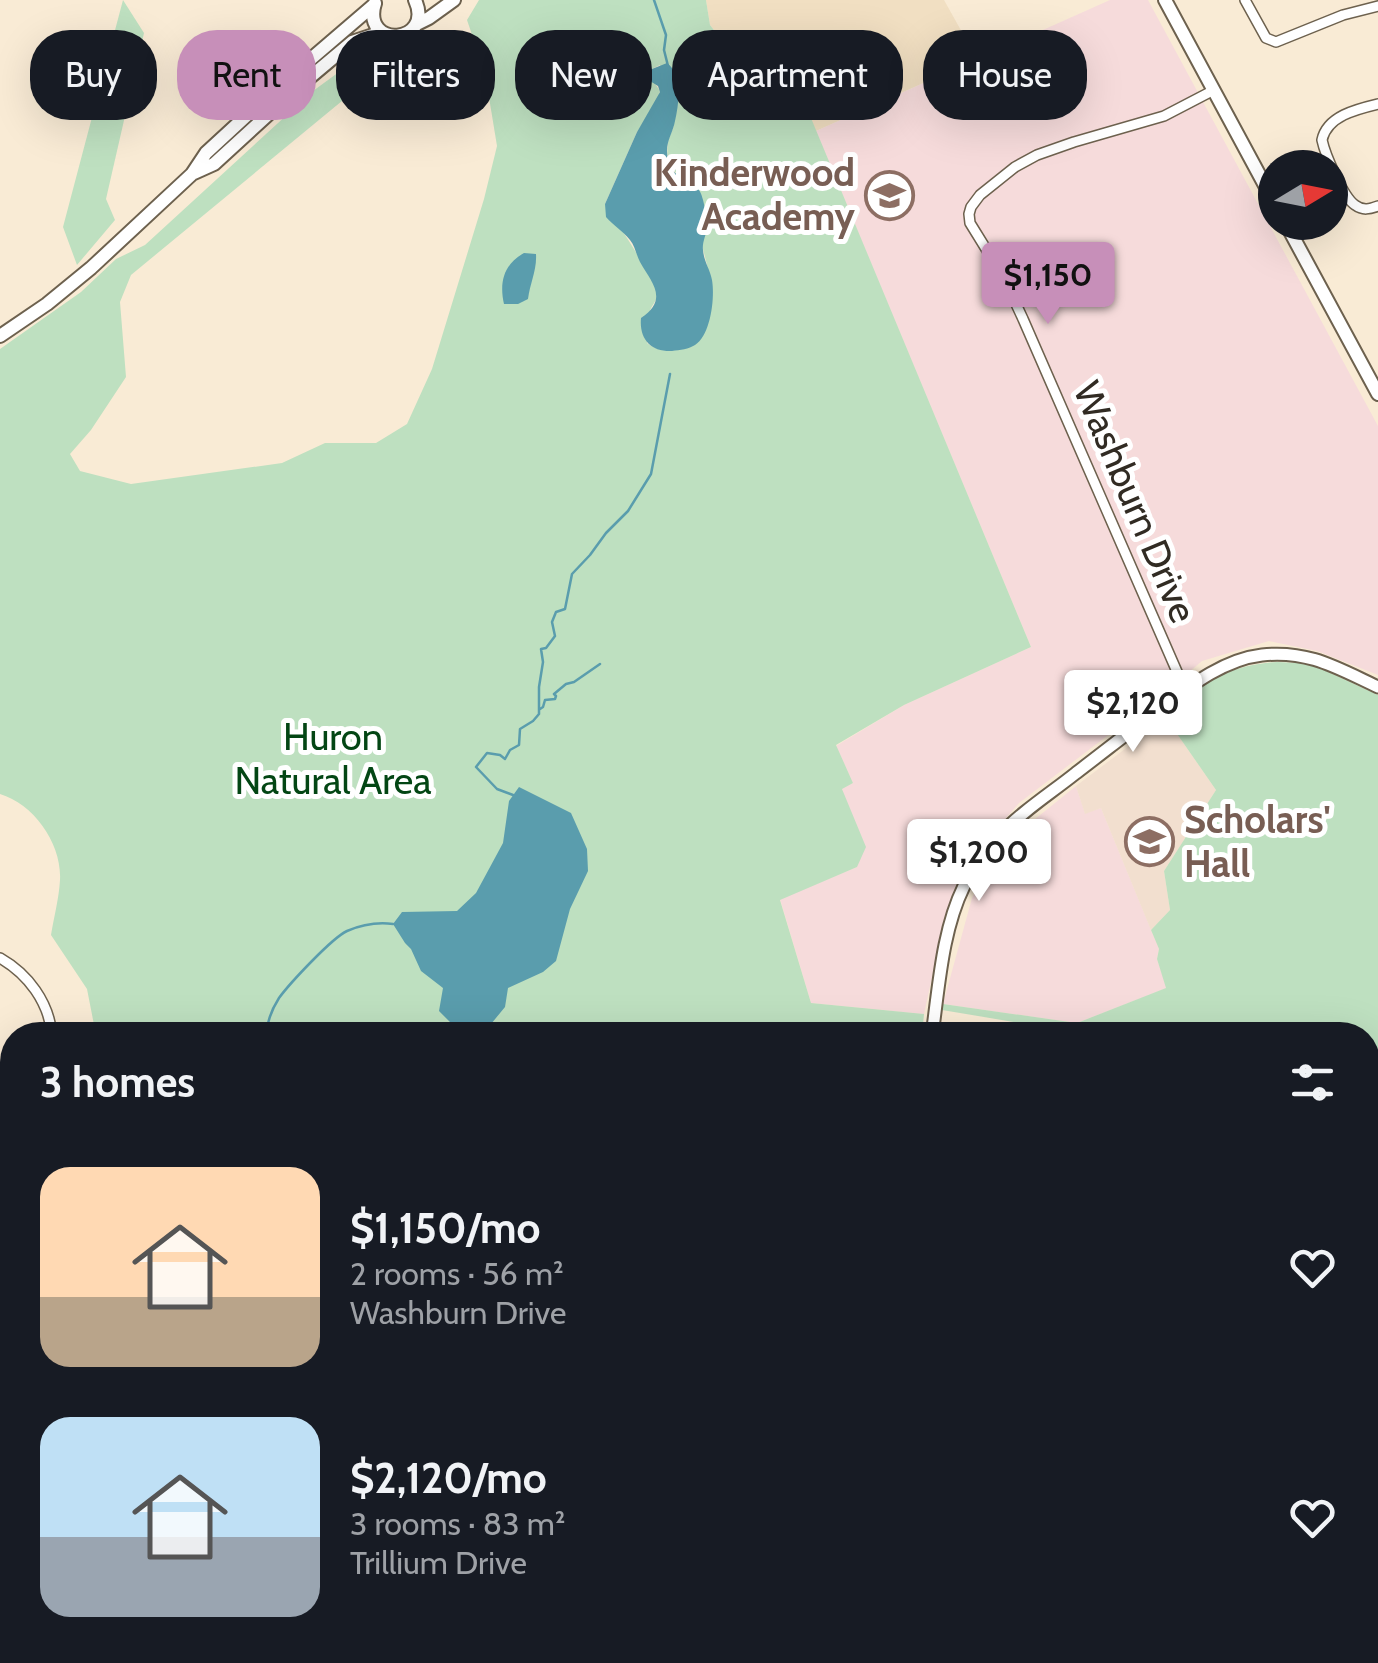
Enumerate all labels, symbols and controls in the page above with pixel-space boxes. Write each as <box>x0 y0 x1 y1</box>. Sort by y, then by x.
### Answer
chip: Buy <box>30 30 157 120</box>
chip: Rent <box>177 30 316 120</box>
chip: Filters <box>336 30 495 120</box>
chip: New <box>515 30 652 120</box>
chip: Apartment <box>672 30 903 120</box>
chip: House <box>923 30 1087 120</box>
place label: Kinderwood Academy <box>654 149 856 240</box>
north arrow <box>1258 150 1348 240</box>
map controls <box>1258 150 1348 240</box>
school or university icon: Kinderwood Academy <box>864 169 916 221</box>
pin: $1,150 <box>967 242 1129 327</box>
text: $1,150 <box>1004 255 1092 294</box>
street label: Washburn Drive <box>1064 374 1207 629</box>
pin: $2,120 <box>1052 670 1214 755</box>
text: $2,120 <box>1086 683 1180 722</box>
park label: Huron Natural Area <box>234 713 432 804</box>
place label: Scholars' Hall <box>1184 796 1330 887</box>
school or university icon: Scholars' Hall <box>1123 816 1175 868</box>
pin: $1,200 <box>898 819 1060 904</box>
text: $1,200 <box>929 832 1029 871</box>
icon: filters <box>1285 1055 1340 1110</box>
text: 3 homes <box>40 1056 195 1108</box>
text: $1,150/mo <box>350 1202 540 1254</box>
icon: home <box>120 1207 240 1327</box>
icon: heart <box>1285 1240 1340 1295</box>
text: 2 rooms · 56 m² <box>350 1254 564 1293</box>
text: Washburn Drive <box>350 1293 566 1332</box>
text: $2,120/mo <box>350 1452 547 1504</box>
icon: home <box>120 1457 240 1577</box>
icon: heart <box>1285 1490 1340 1545</box>
text: 3 rooms · 83 m² <box>350 1504 565 1543</box>
text: Trillium Drive <box>350 1543 527 1582</box>

